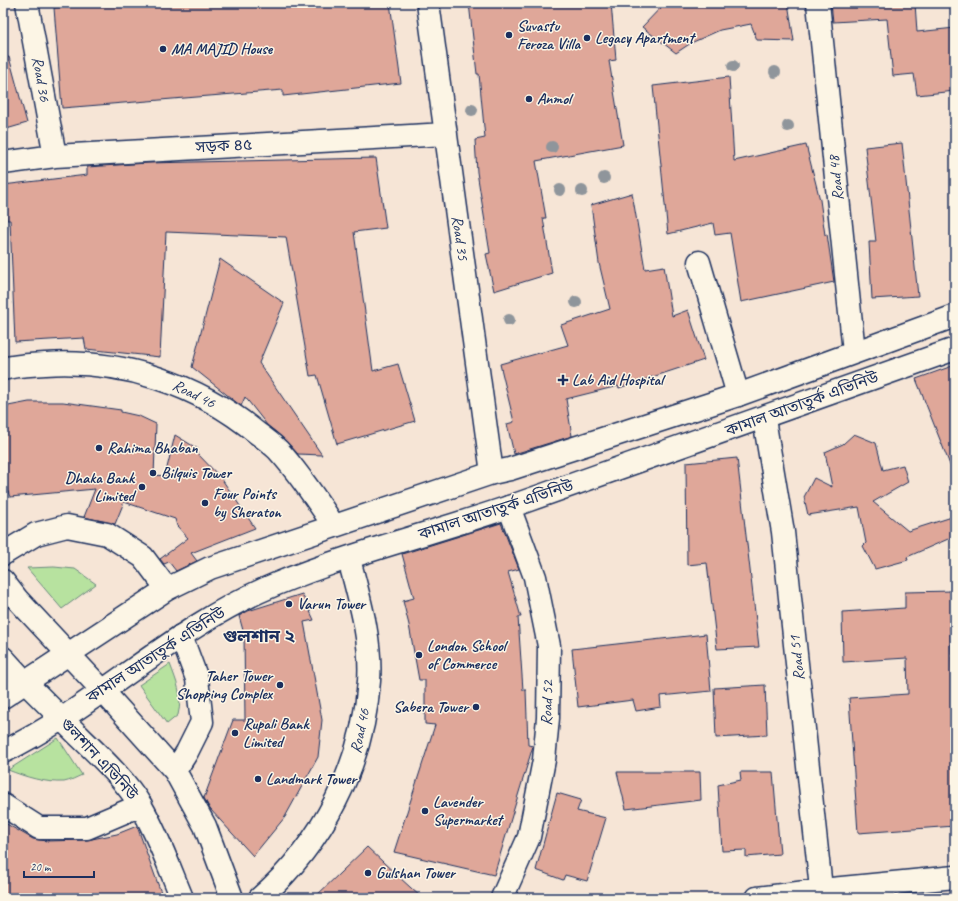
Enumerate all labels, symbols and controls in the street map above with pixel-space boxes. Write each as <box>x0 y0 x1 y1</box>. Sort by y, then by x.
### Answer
place label: Suvastu Feroza Villa <box>517 16 581 54</box>
place label: Legacy Apartment <box>595 28 696 48</box>
marker: Suvastu Feroza Villa <box>504 30 514 40</box>
marker: Legacy Apartment <box>582 33 592 43</box>
place label: MA MAJID House <box>171 39 274 59</box>
marker: MA MAJID House <box>158 44 168 54</box>
street label: Road 36 <box>27 55 55 104</box>
place label: Anmol <box>537 89 574 109</box>
marker: Anmol <box>524 94 534 104</box>
street label: সড়ক ৪৫ <box>194 135 253 158</box>
street label: Road 48 <box>824 153 848 201</box>
street label: Road 35 <box>447 214 473 262</box>
street label: কামাল আতাতুর্ক এভিনিউ <box>722 367 882 441</box>
place label: Lab Aid Hospital <box>572 370 666 390</box>
marker: Lab Aid Hospital <box>557 374 569 386</box>
street label: Road 46 <box>169 375 219 413</box>
place label: Rahima Bhaban <box>107 438 198 458</box>
marker: Rahima Bhaban <box>94 443 104 453</box>
place label: Bilquis Tower <box>161 463 233 483</box>
place label: Dhaka Bank Limited <box>65 468 137 506</box>
marker: Bilquis Tower <box>148 468 158 478</box>
street label: কামাল আতাতুর্ক এভিনিউ <box>415 475 576 545</box>
marker: Dhaka Bank Limited <box>137 482 147 492</box>
place label: Four Points by Sheraton <box>213 484 283 522</box>
marker: Four Points by Sheraton <box>200 498 210 508</box>
place label: Varun Tower <box>297 594 367 614</box>
marker: Varun Tower <box>284 599 294 609</box>
street label: কামাল আতাতুর্ক এভিনিউ <box>82 602 230 708</box>
district label: গুলশান ২ <box>223 625 295 647</box>
street label: Road 51 <box>785 634 809 681</box>
place label: London School of Commerce <box>427 636 509 674</box>
marker: London School of Commerce <box>414 650 424 660</box>
place label: Taher Tower Shopping Complex <box>176 666 274 704</box>
street label: Road 52 <box>536 678 558 726</box>
marker: Taher Tower Shopping Complex <box>275 680 285 690</box>
place label: Sabera Tower <box>393 697 470 717</box>
marker: Sabera Tower <box>471 702 481 712</box>
street label: Road 46 <box>346 706 375 755</box>
street label: গুলশান এভিনিউ <box>56 714 143 805</box>
place label: Rupali Bank Limited <box>243 714 310 752</box>
marker: Rupali Bank Limited <box>230 728 240 738</box>
place label: Landmark Tower <box>266 769 358 789</box>
marker: Landmark Tower <box>253 774 263 784</box>
place label: Lavender Supermarket <box>433 792 505 830</box>
marker: Lavender Supermarket <box>420 806 430 816</box>
scale bar <box>24 853 94 879</box>
text: 20 m <box>30 859 52 875</box>
place label: Gulshan Tower <box>376 863 457 883</box>
marker: Gulshan Tower <box>363 868 373 878</box>

